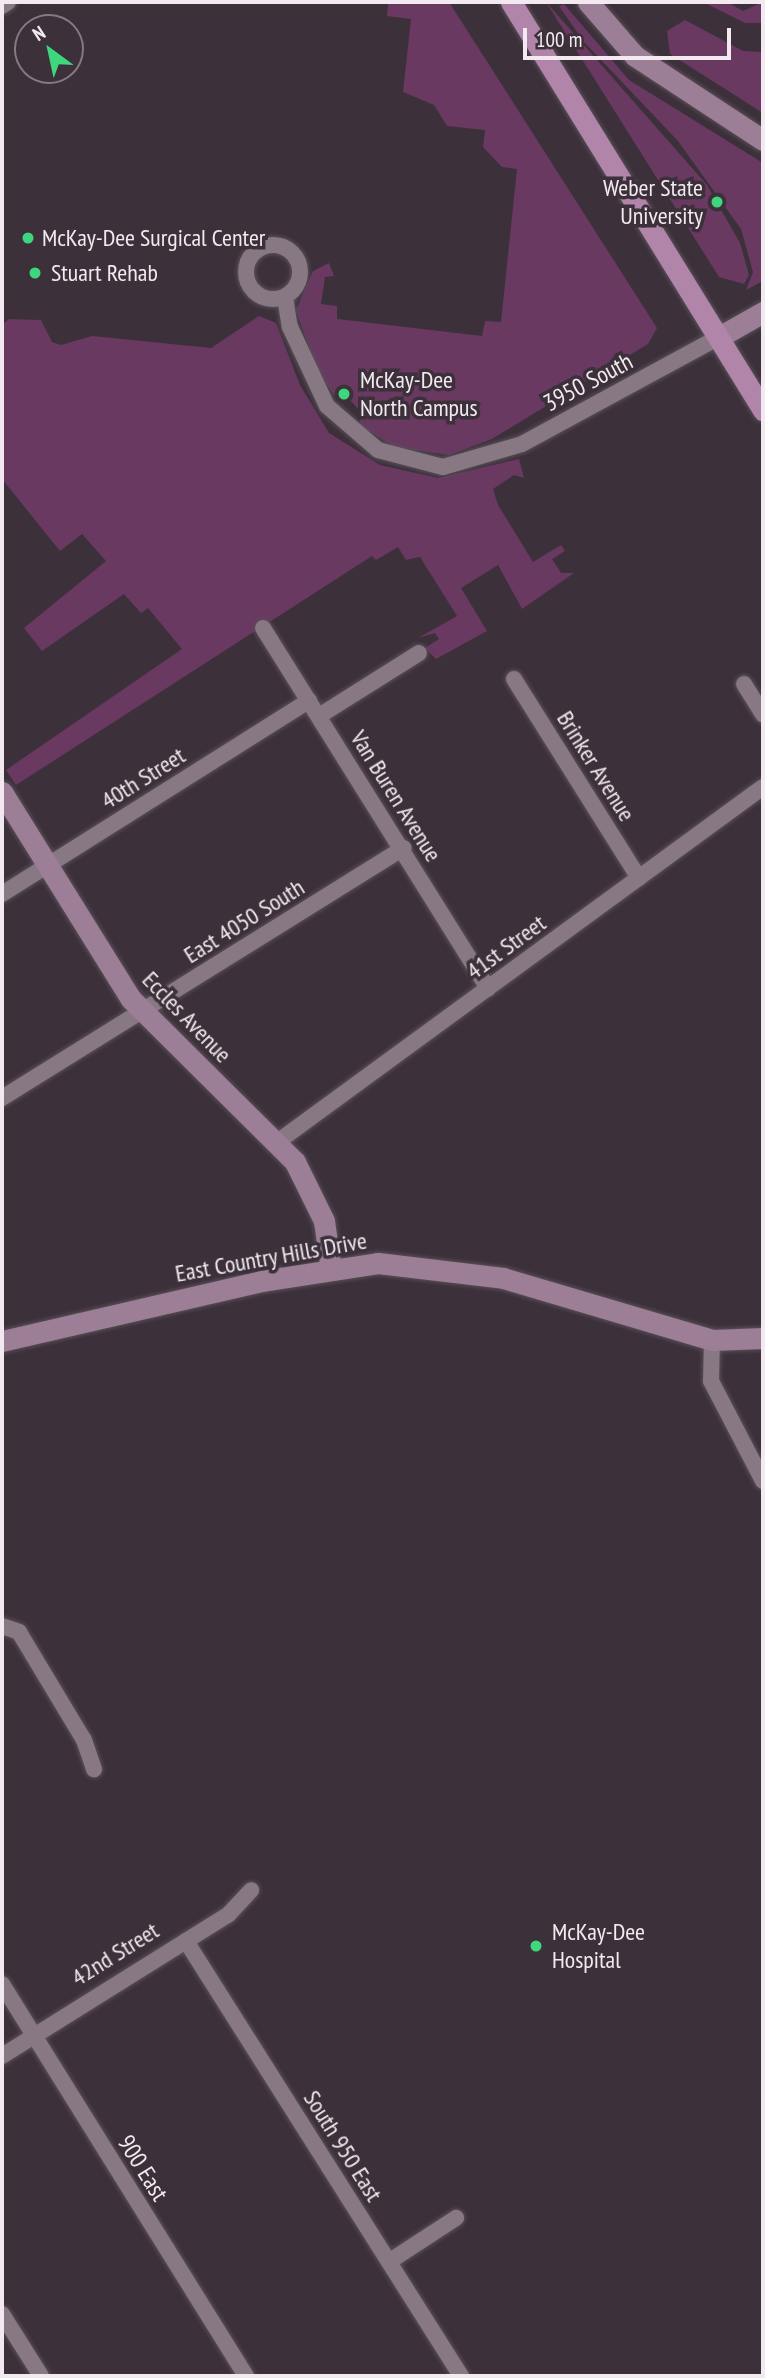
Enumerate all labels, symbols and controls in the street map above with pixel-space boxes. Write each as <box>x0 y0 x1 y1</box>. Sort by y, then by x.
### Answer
north arrow <box>14 14 84 84</box>
scale bar <box>527 14 735 58</box>
text: N <box>28 20 49 46</box>
text: 100 m <box>536 26 582 53</box>
place label: Weber State University <box>603 174 703 230</box>
marker: Weber State University <box>709 194 725 210</box>
place label: McKay-Dee Surgical Center <box>42 224 265 252</box>
marker: McKay-Dee Surgical Center <box>20 230 36 246</box>
place label: Stuart Rehab <box>51 259 158 287</box>
marker: Stuart Rehab <box>25 263 45 283</box>
street label: 3950 South <box>539 347 637 417</box>
place label: McKay-Dee North Campus <box>360 366 478 422</box>
marker: McKay-Dee North Campus <box>334 384 354 404</box>
street label: Brinker Avenue <box>551 705 641 827</box>
street label: Van Buren Avenue <box>344 725 448 867</box>
street label: 40th Street <box>96 741 190 815</box>
street label: East 4050 South <box>179 873 309 969</box>
street label: 41st Street <box>461 909 551 985</box>
street label: Eccles Avenue <box>136 965 238 1069</box>
street label: East Country Hills Drive <box>173 1226 369 1288</box>
street label: 42nd Street <box>66 1916 164 1992</box>
place label: McKay-Dee Hospital <box>552 1918 645 1974</box>
marker: McKay-Dee Hospital <box>526 1936 546 1956</box>
street label: South 950 East <box>298 2085 388 2207</box>
street label: 900 East <box>112 2130 174 2206</box>

